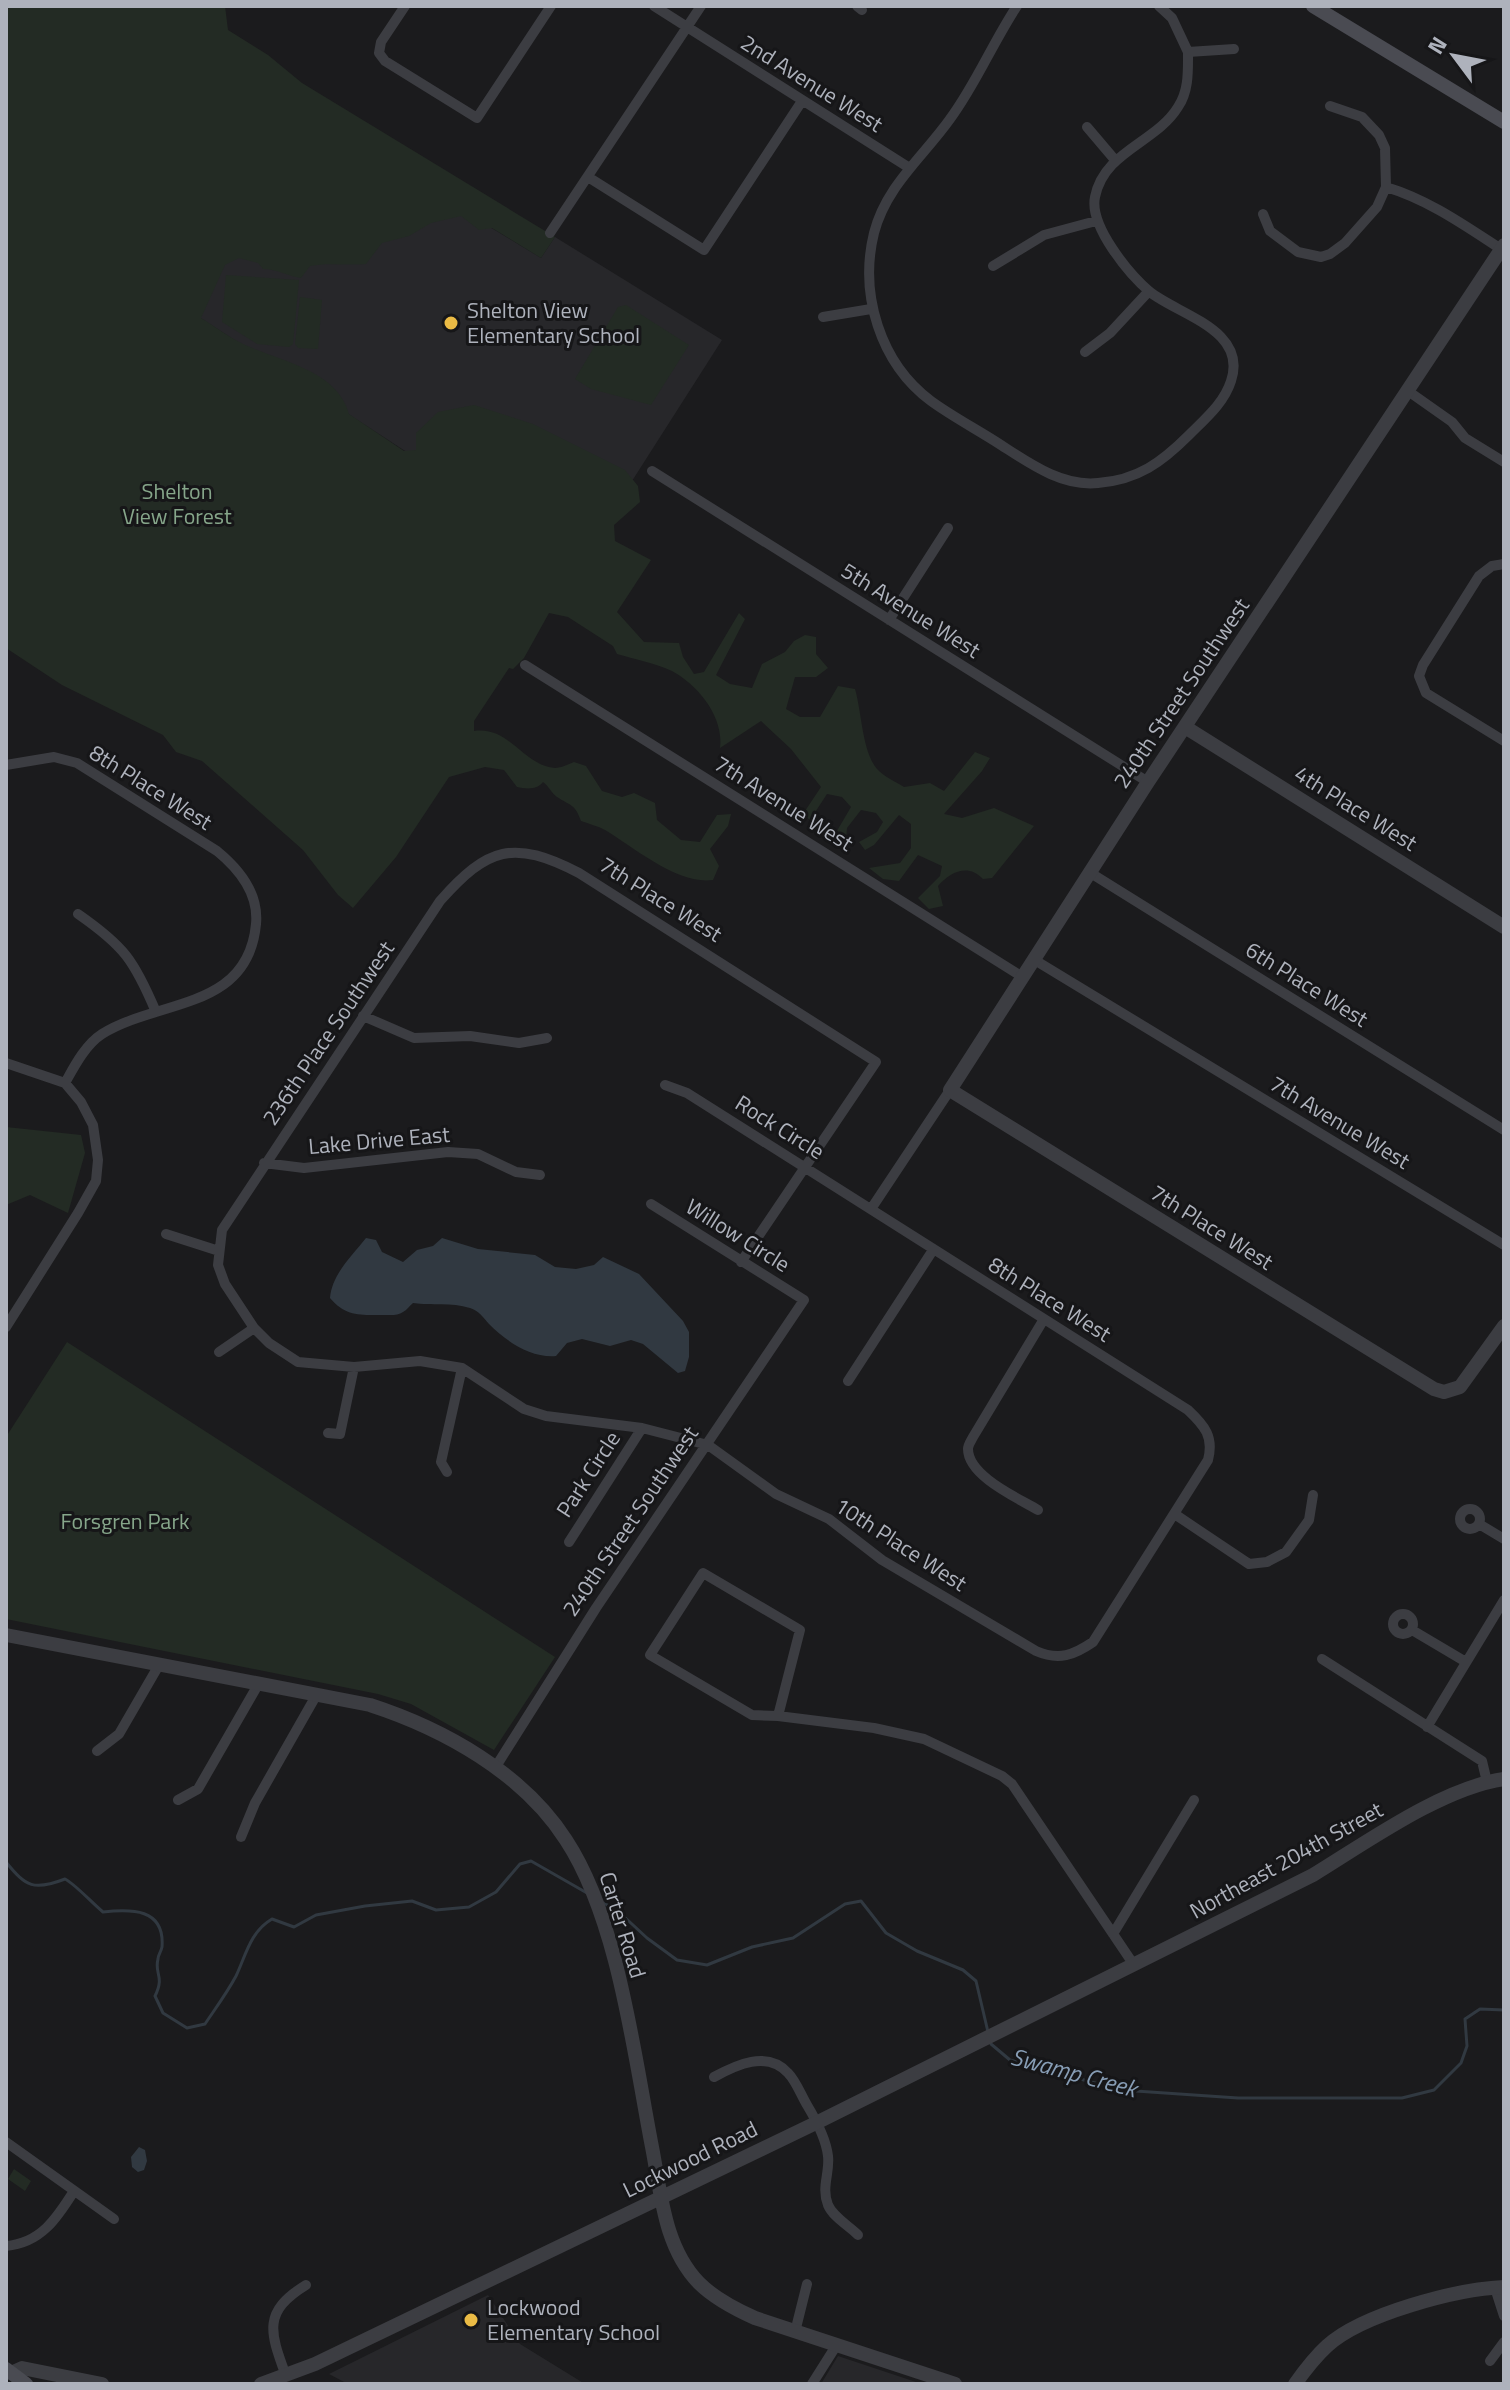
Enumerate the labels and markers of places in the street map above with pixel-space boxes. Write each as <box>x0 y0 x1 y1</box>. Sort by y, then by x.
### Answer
place label: Shelton View Elementary School <box>467 293 640 352</box>
marker: Shelton View Elementary School <box>442 314 460 332</box>
place label: Lockwood Elementary School <box>487 2290 660 2349</box>
marker: Lockwood Elementary School <box>462 2311 480 2329</box>

